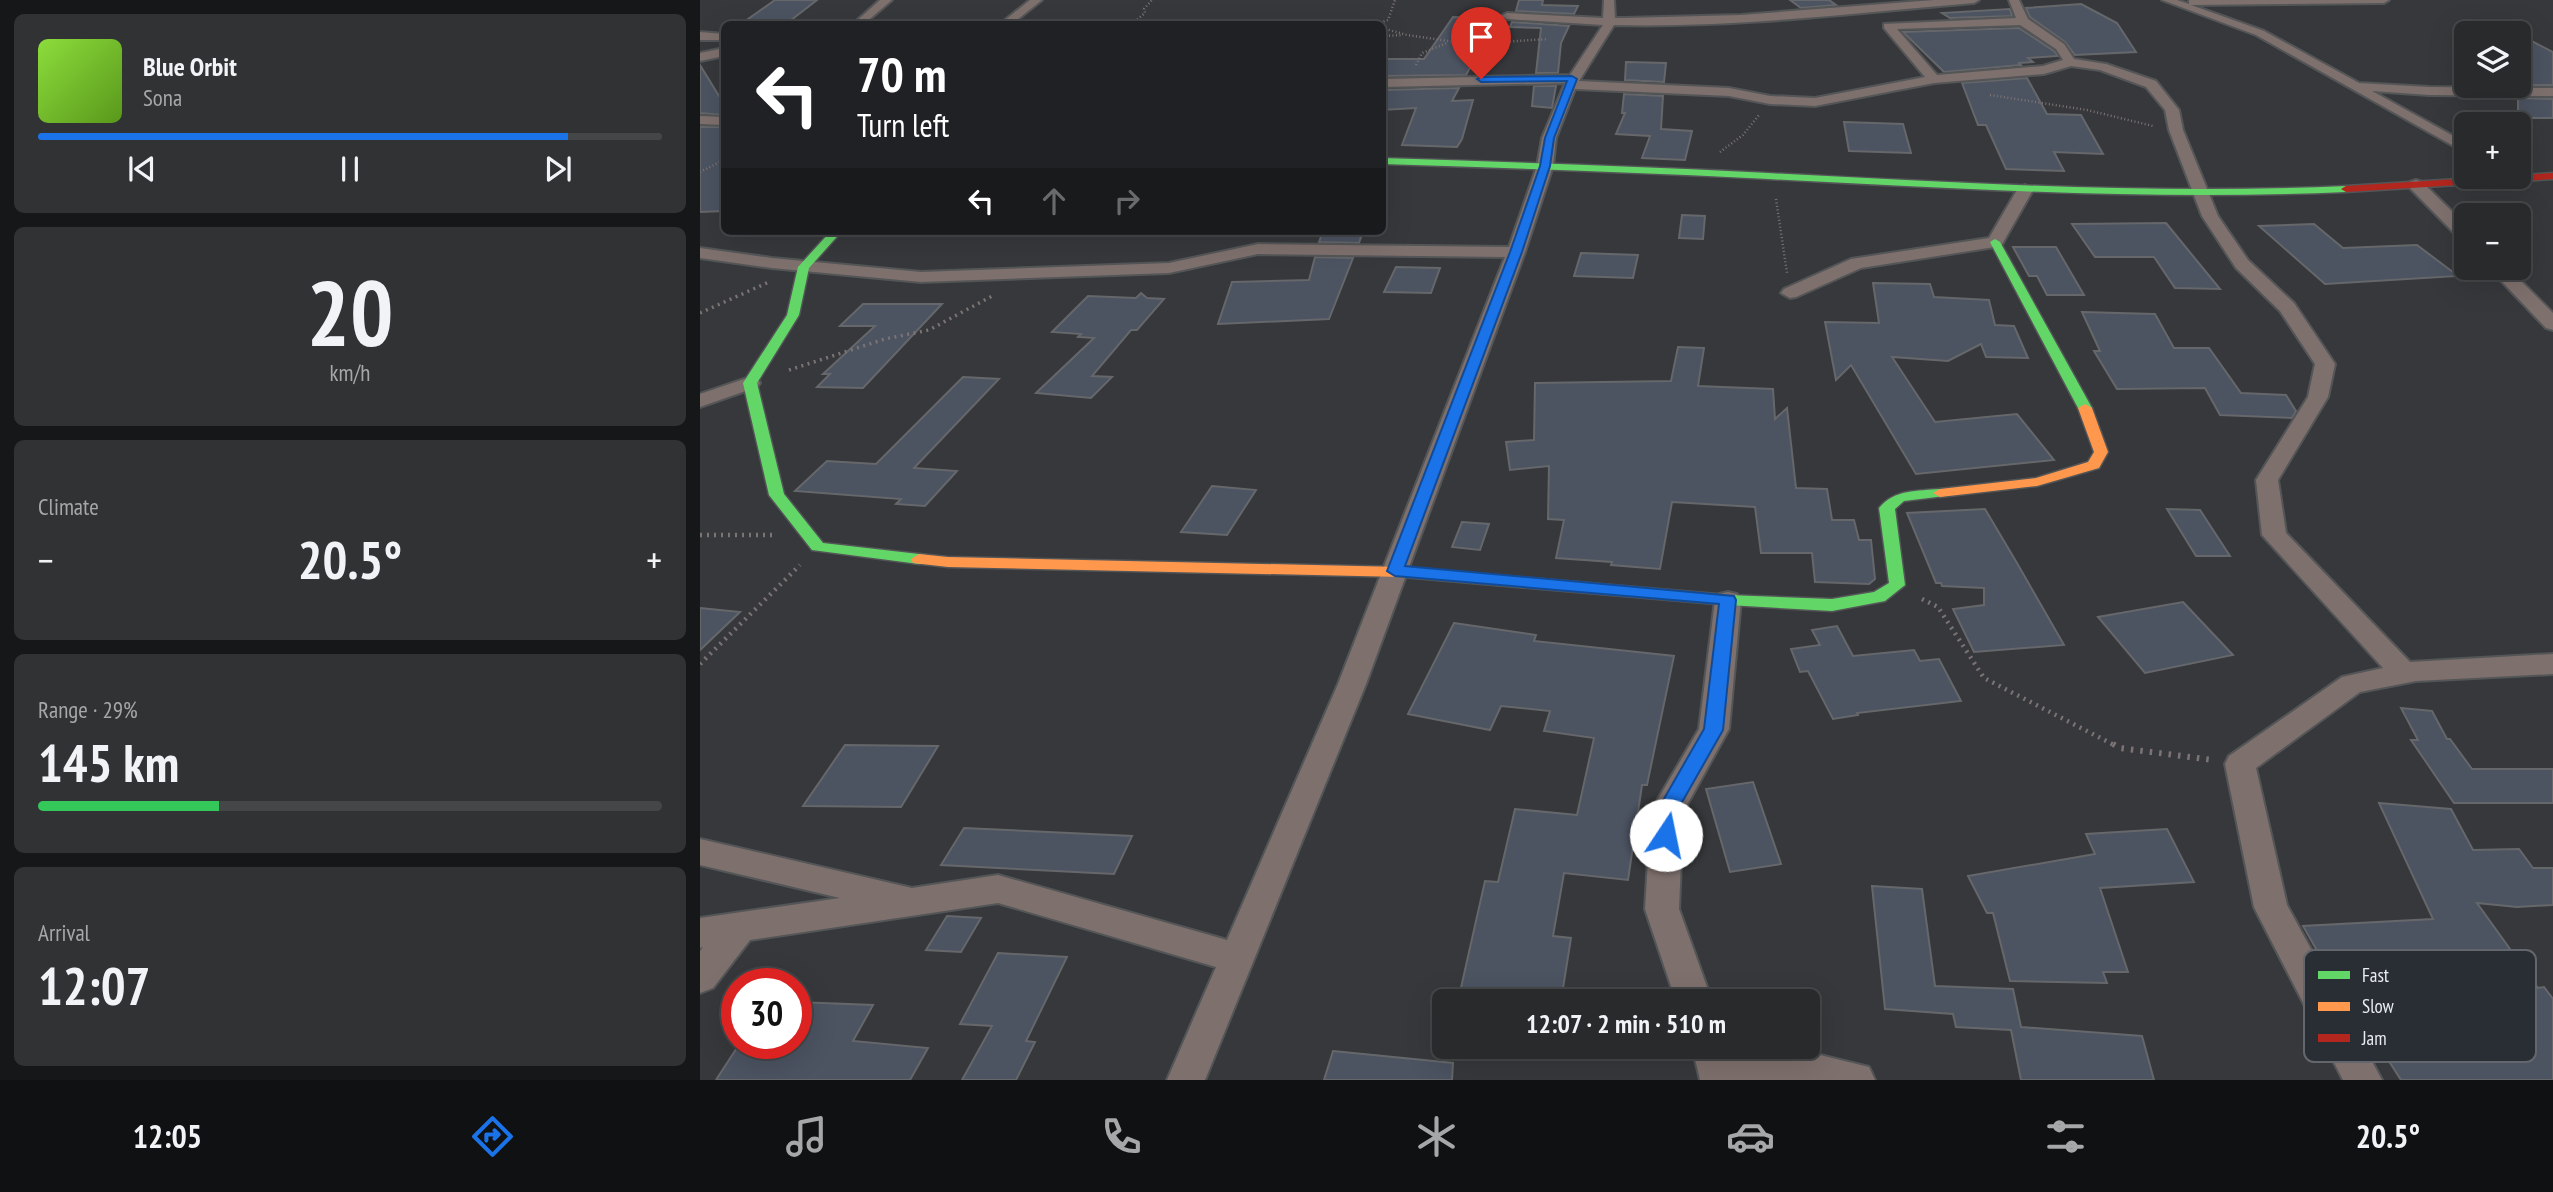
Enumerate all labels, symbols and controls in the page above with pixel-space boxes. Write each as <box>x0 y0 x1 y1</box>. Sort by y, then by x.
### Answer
pin <box>1451 7 1511 79</box>
icon: arrive <box>1462 18 1500 56</box>
map controls <box>2454 21 2531 280</box>
button: layers <box>2454 21 2531 98</box>
text: 70 m <box>857 42 946 106</box>
icon: left <box>742 49 833 140</box>
text: Blue Orbit <box>143 50 237 83</box>
text: Sona <box>143 83 182 112</box>
text: Turn left <box>857 104 949 146</box>
button: + <box>2454 112 2531 189</box>
icon: previous <box>123 150 161 188</box>
icon: pause <box>331 150 369 188</box>
icon: next <box>539 150 577 188</box>
icon: left <box>962 182 1000 220</box>
icon: ahead <box>1035 182 1073 220</box>
icon: right <box>1108 182 1146 220</box>
button: − <box>2454 203 2531 280</box>
text: 20 <box>307 253 394 371</box>
text: km/h <box>330 358 370 387</box>
text: Climate <box>38 492 99 521</box>
text: 20.5° <box>298 526 402 593</box>
text: − <box>38 535 54 584</box>
text: + <box>646 535 662 584</box>
text: Range · 29% <box>38 695 138 724</box>
text: 145 km <box>38 729 179 796</box>
position arrow <box>1629 798 1703 872</box>
text: Arrival <box>38 918 90 947</box>
legend <box>2304 950 2536 1062</box>
text: 12:07 <box>38 952 150 1019</box>
text: Fast <box>2362 963 2390 987</box>
speed limit sign: 30 <box>721 968 812 1059</box>
text: Slow <box>2362 994 2395 1018</box>
text: 12:07 · 2 min · 510 m <box>1526 1007 1726 1040</box>
text: Jam <box>2361 1026 2387 1050</box>
icon: directions <box>468 1112 517 1161</box>
icon: music <box>782 1112 831 1161</box>
icon: phone <box>1097 1112 1146 1161</box>
icon: climate <box>1412 1112 1461 1161</box>
icon: car <box>1726 1112 1775 1161</box>
icon: filters <box>2041 1112 2090 1161</box>
text: 12:05 <box>133 1115 202 1157</box>
text: 20.5° <box>2356 1115 2420 1157</box>

